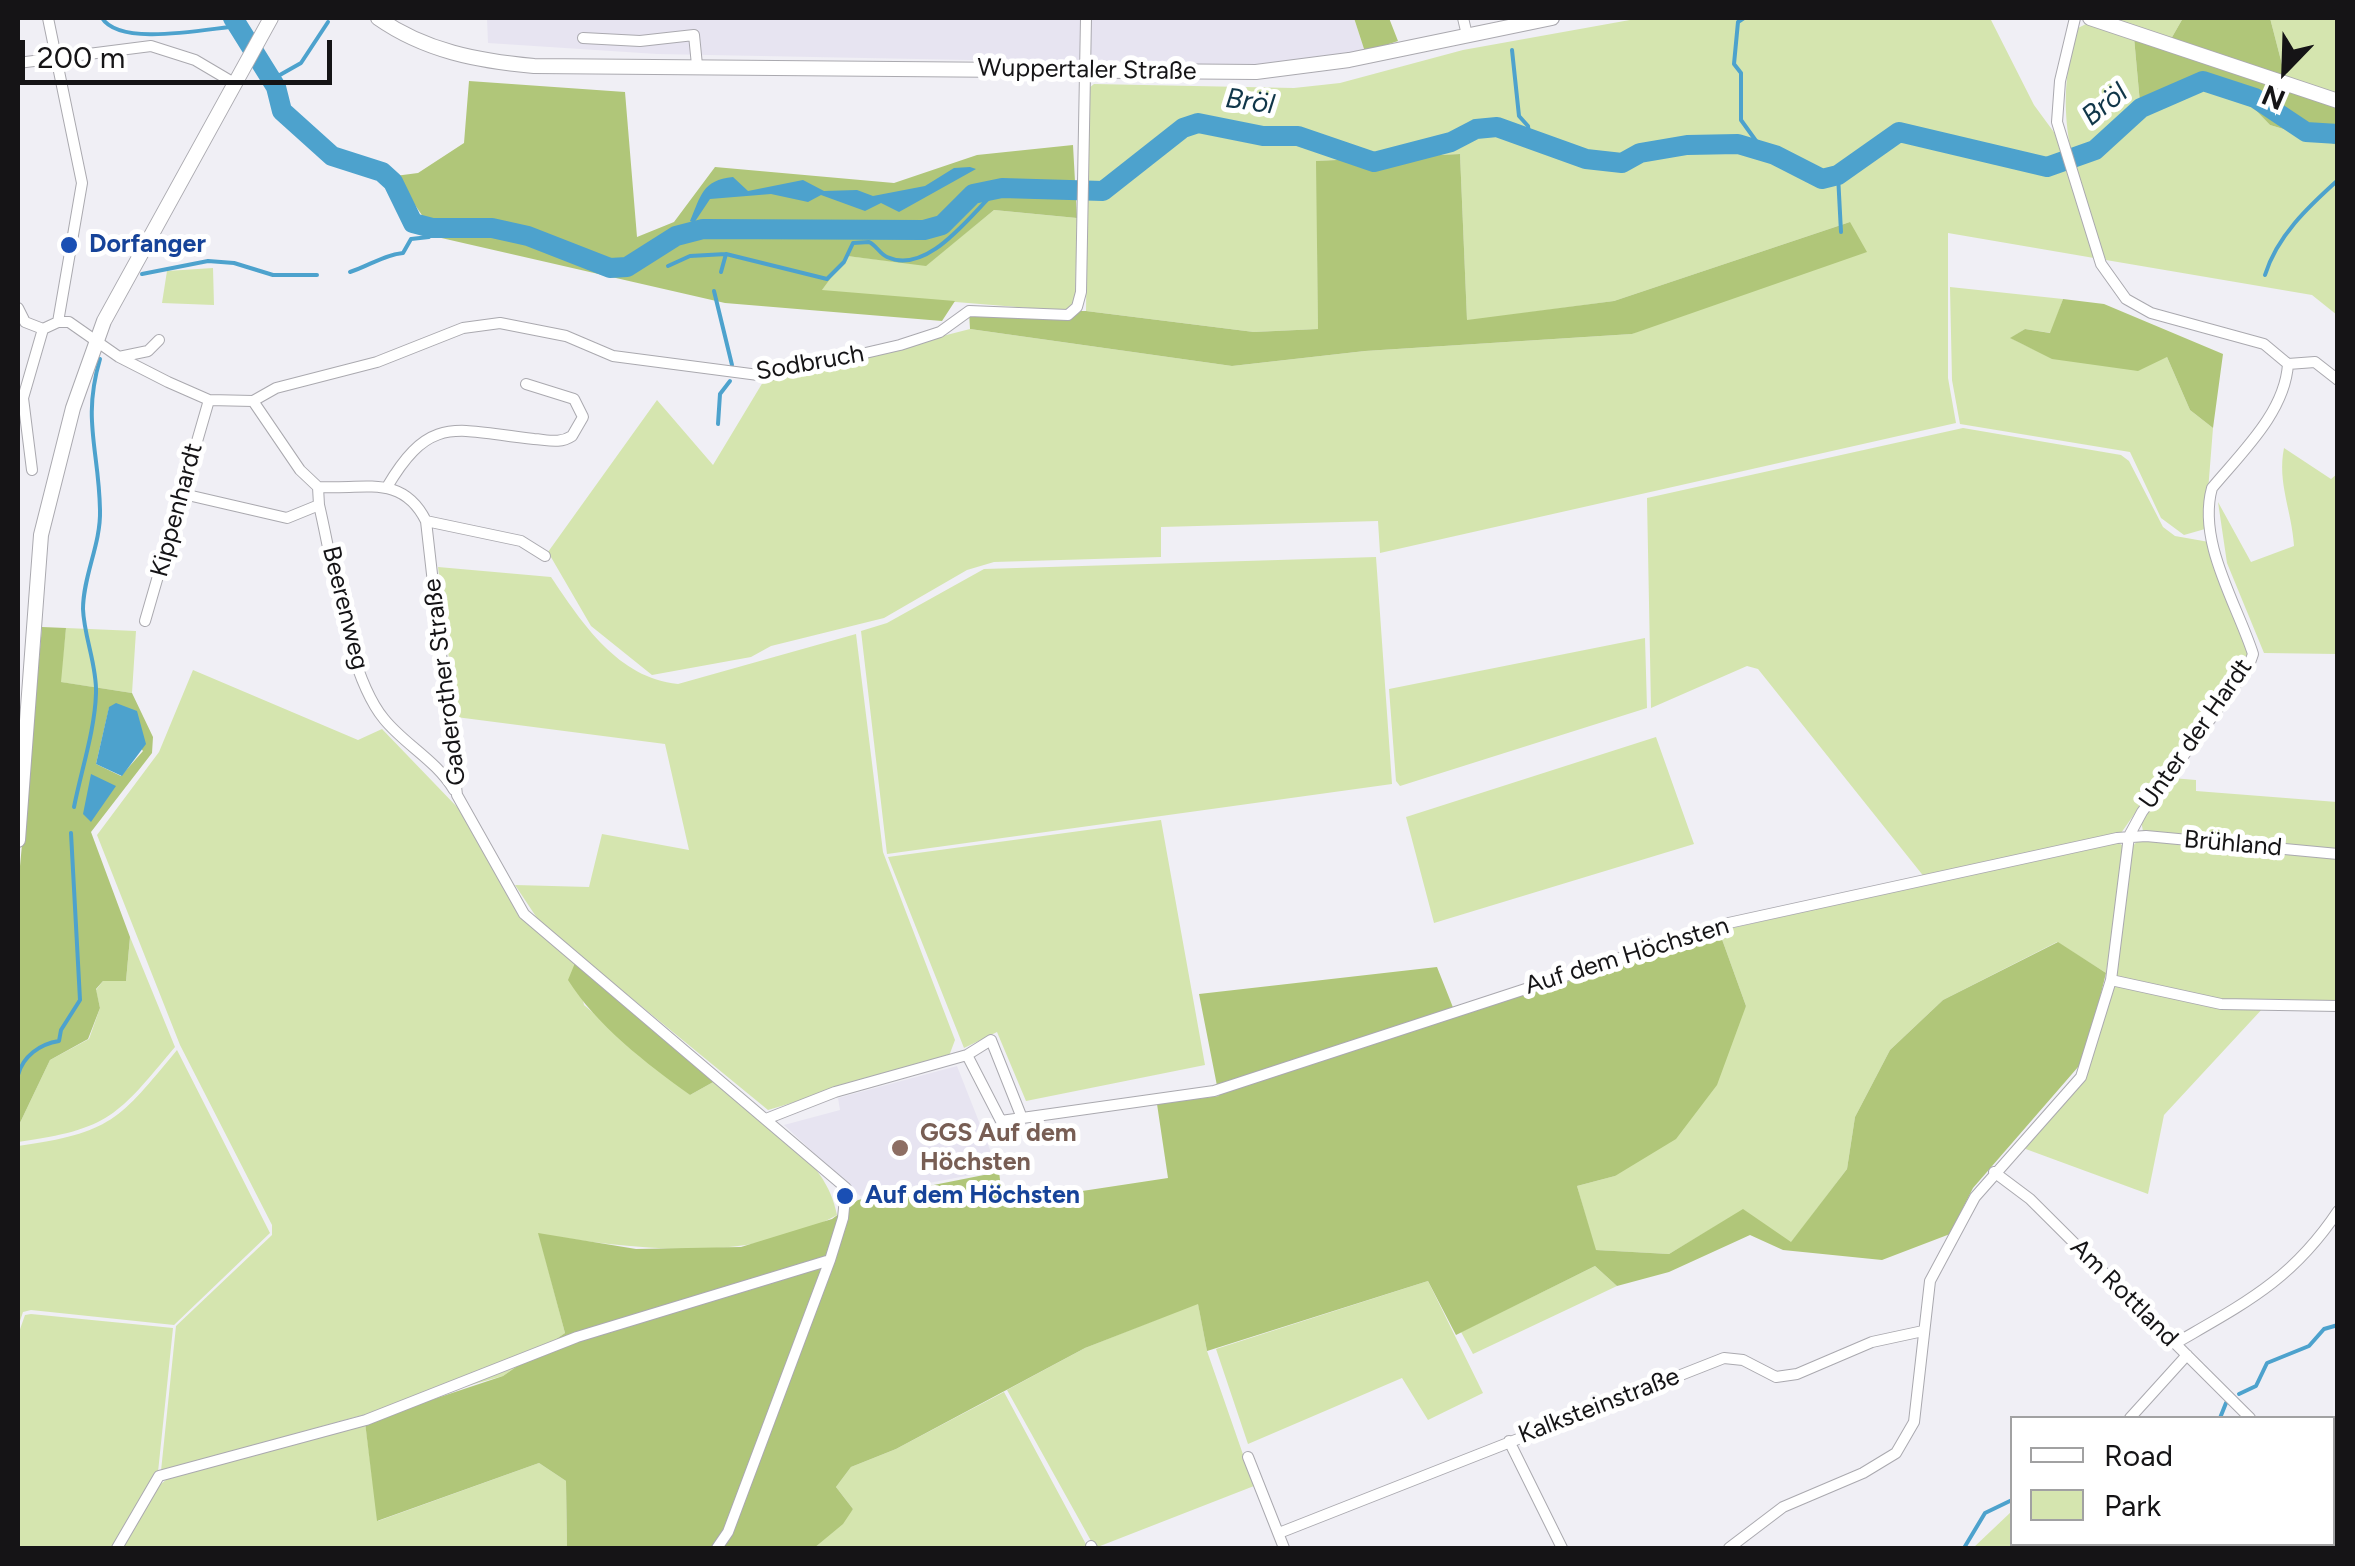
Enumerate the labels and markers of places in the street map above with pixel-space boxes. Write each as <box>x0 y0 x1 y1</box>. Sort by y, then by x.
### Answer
place label: Dorfanger <box>89 230 206 260</box>
marker: Dorfanger <box>58 234 80 256</box>
place label: GGS Auf dem Höchsten <box>920 1119 1077 1178</box>
marker: GGS Auf dem Höchsten <box>889 1137 911 1159</box>
place label: Auf dem Höchsten <box>865 1181 1080 1211</box>
marker: Auf dem Höchsten <box>834 1185 856 1207</box>

